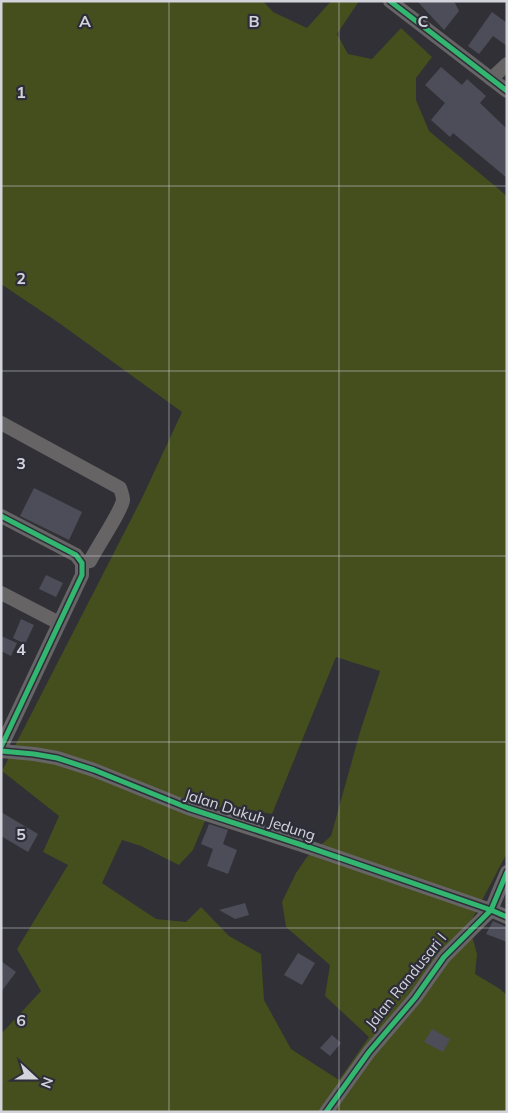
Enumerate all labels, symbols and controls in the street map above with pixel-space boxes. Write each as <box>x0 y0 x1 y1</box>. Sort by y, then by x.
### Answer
text: A <box>79 11 91 31</box>
text: B <box>248 11 260 31</box>
text: C <box>418 11 429 31</box>
text: 1 <box>16 82 26 102</box>
text: 2 <box>16 268 26 288</box>
text: 3 <box>16 453 26 473</box>
text: 4 <box>16 639 26 659</box>
street label: Jalan Dukuh Jedung <box>182 784 318 845</box>
text: 5 <box>16 824 26 844</box>
street label: Jalan Randusari I <box>361 929 450 1033</box>
text: 6 <box>16 1010 26 1030</box>
north arrow <box>10 1053 60 1103</box>
text: N <box>37 1074 57 1091</box>

